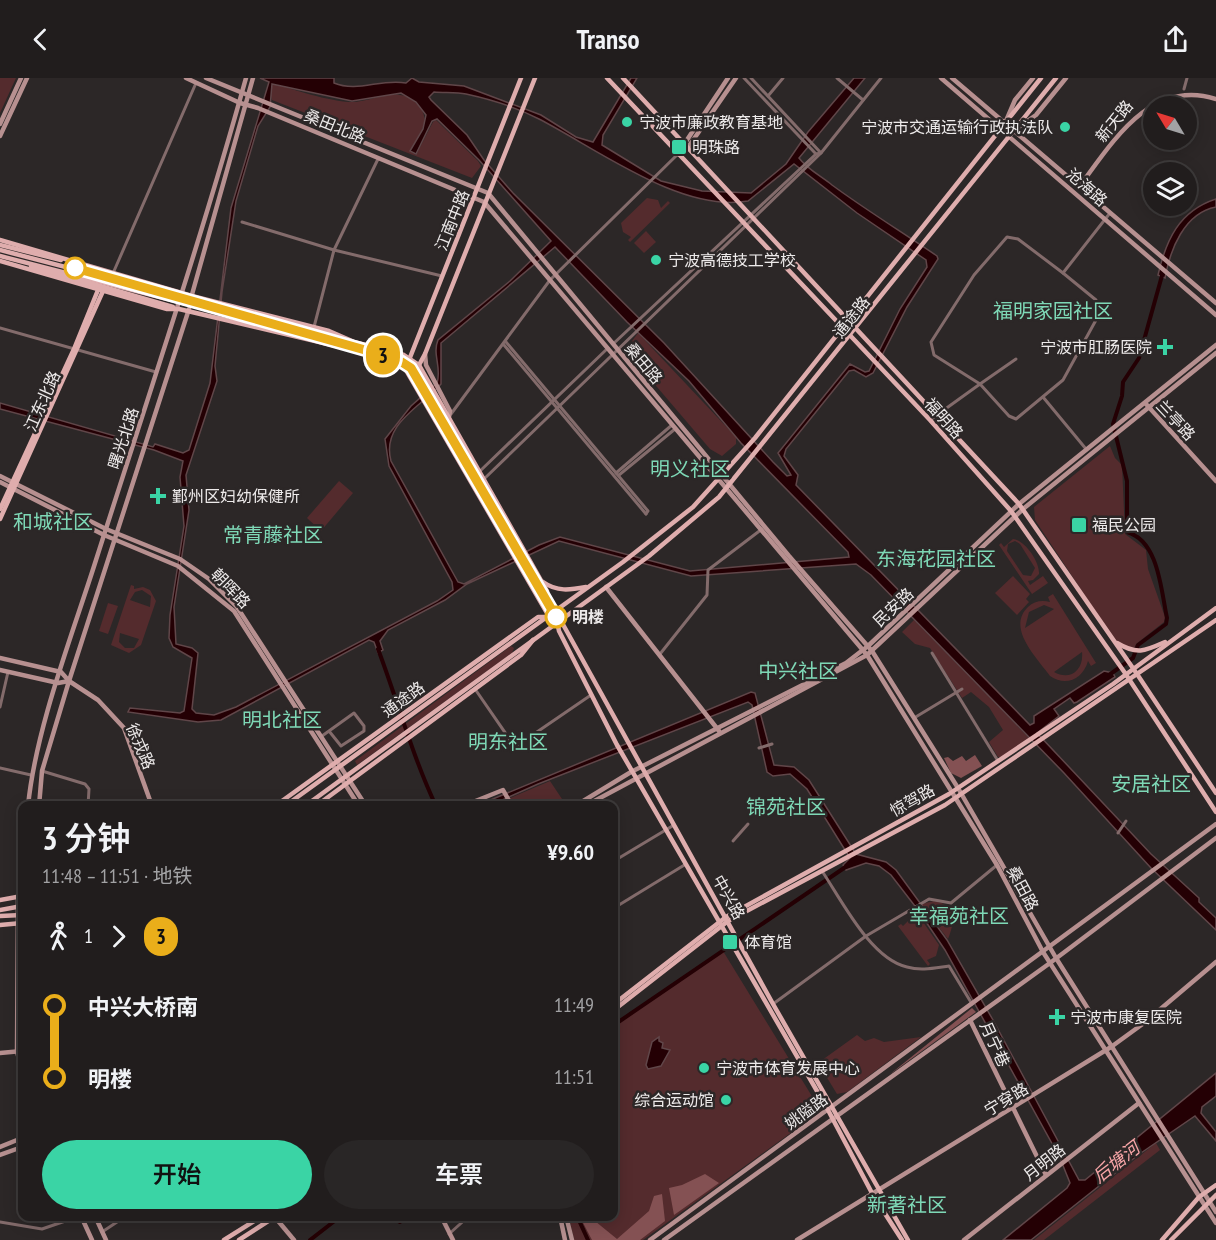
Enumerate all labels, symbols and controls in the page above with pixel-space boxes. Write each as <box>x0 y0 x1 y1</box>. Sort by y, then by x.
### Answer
text: Transo <box>576 22 640 56</box>
icon: back <box>24 23 57 56</box>
icon: share <box>1159 23 1192 56</box>
street label: 新天路 <box>1091 96 1137 146</box>
north arrow <box>1143 96 1197 150</box>
map controls <box>1143 96 1197 216</box>
street label: 桑田北路 <box>302 105 368 147</box>
place label: 宁波市廉政教育基地 <box>639 112 783 132</box>
marker: 宁波市廉政教育基地 <box>620 115 634 129</box>
place label: 宁波市交通运输行政执法队 <box>861 117 1053 137</box>
marker: 宁波市交通运输行政执法队 <box>1058 120 1072 134</box>
place label: 明珠路 <box>692 137 740 157</box>
marker: 明珠路 <box>670 138 688 156</box>
button: layers <box>1143 162 1197 216</box>
street label: 沧海路 <box>1062 164 1112 210</box>
street label: 江南中路 <box>431 187 473 253</box>
place label: 宁波高德技工学校 <box>668 250 796 270</box>
marker: 宁波高德技工学校 <box>649 253 663 267</box>
unlabelled marker <box>64 257 86 279</box>
street label: 通途路 <box>828 292 874 342</box>
district label: 福明家园社区 <box>993 298 1113 324</box>
line badge: 3 <box>364 336 403 374</box>
place label: 宁波市肛肠医院 <box>1040 337 1152 357</box>
street label: 桑田路 <box>621 338 667 388</box>
marker: 宁波市肛肠医院 <box>1156 338 1174 356</box>
text: 3 <box>378 342 388 369</box>
street label: 江东北路 <box>20 368 64 434</box>
street label: 福明路 <box>921 393 967 443</box>
street label: 兰亭路 <box>1152 396 1200 444</box>
street label: 曙光北路 <box>104 404 142 472</box>
district label: 明义社区 <box>650 456 730 482</box>
place label: 鄞州区妇幼保健所 <box>172 486 300 506</box>
marker: 鄞州区妇幼保健所 <box>149 487 167 505</box>
district label: 和城社区 <box>13 509 93 535</box>
place label: 福民公园 <box>1092 515 1156 535</box>
marker: 福民公园 <box>1070 516 1088 534</box>
district label: 常青藤社区 <box>223 522 323 548</box>
district label: 东海花园社区 <box>876 546 996 572</box>
street label: 朝晖路 <box>207 564 255 612</box>
street label: 民安路 <box>869 583 917 631</box>
marker: 明楼 <box>545 606 567 628</box>
place label: 明楼 <box>572 607 604 627</box>
district label: 中兴社区 <box>758 658 838 684</box>
street label: 通途路 <box>378 677 428 721</box>
district label: 明北社区 <box>242 707 322 733</box>
street label: 徐戎路 <box>122 720 160 772</box>
district label: 明东社区 <box>468 729 548 755</box>
district label: 安居社区 <box>1111 771 1191 797</box>
street label: 惊驾路 <box>886 780 938 820</box>
district label: 锦苑社区 <box>746 794 826 820</box>
text: 3 分钟 <box>42 816 131 859</box>
text: ¥9.60 <box>547 838 594 866</box>
street label: 桑田路 <box>1003 862 1043 914</box>
text: 11:48 – 11:51 · 地铁 <box>42 863 193 889</box>
street label: 中兴路 <box>709 871 749 923</box>
district label: 幸福苑社区 <box>909 903 1009 929</box>
icon: walk <box>42 920 75 953</box>
icon: forward <box>102 920 135 953</box>
text: 1 <box>84 923 93 949</box>
text: 3 <box>156 923 166 950</box>
place label: 体育馆 <box>744 932 792 952</box>
marker: 体育馆 <box>721 933 739 951</box>
text: 11:49 <box>554 992 594 1018</box>
text: 中兴大桥南 <box>88 993 198 1021</box>
place label: 宁波市康复医院 <box>1070 1007 1182 1027</box>
marker: 宁波市康复医院 <box>1048 1008 1066 1026</box>
street label: 月宁巷 <box>976 1018 1014 1070</box>
place label: 宁波市体育发展中心 <box>716 1058 860 1078</box>
marker: 宁波市体育发展中心 <box>697 1061 711 1075</box>
text: 11:51 <box>554 1064 594 1090</box>
text: 明楼 <box>88 1065 132 1093</box>
street label: 宁穿路 <box>980 1078 1032 1120</box>
street label: 姚隘路 <box>781 1089 831 1133</box>
place label: 综合运动馆 <box>634 1090 714 1110</box>
marker: 综合运动馆 <box>719 1093 733 1107</box>
water label: 后塘河 <box>1088 1134 1147 1188</box>
street label: 月明路 <box>1019 1139 1069 1185</box>
button: 开始 <box>42 1140 312 1209</box>
button: 车票 <box>324 1140 594 1209</box>
district label: 新著社区 <box>867 1192 947 1218</box>

